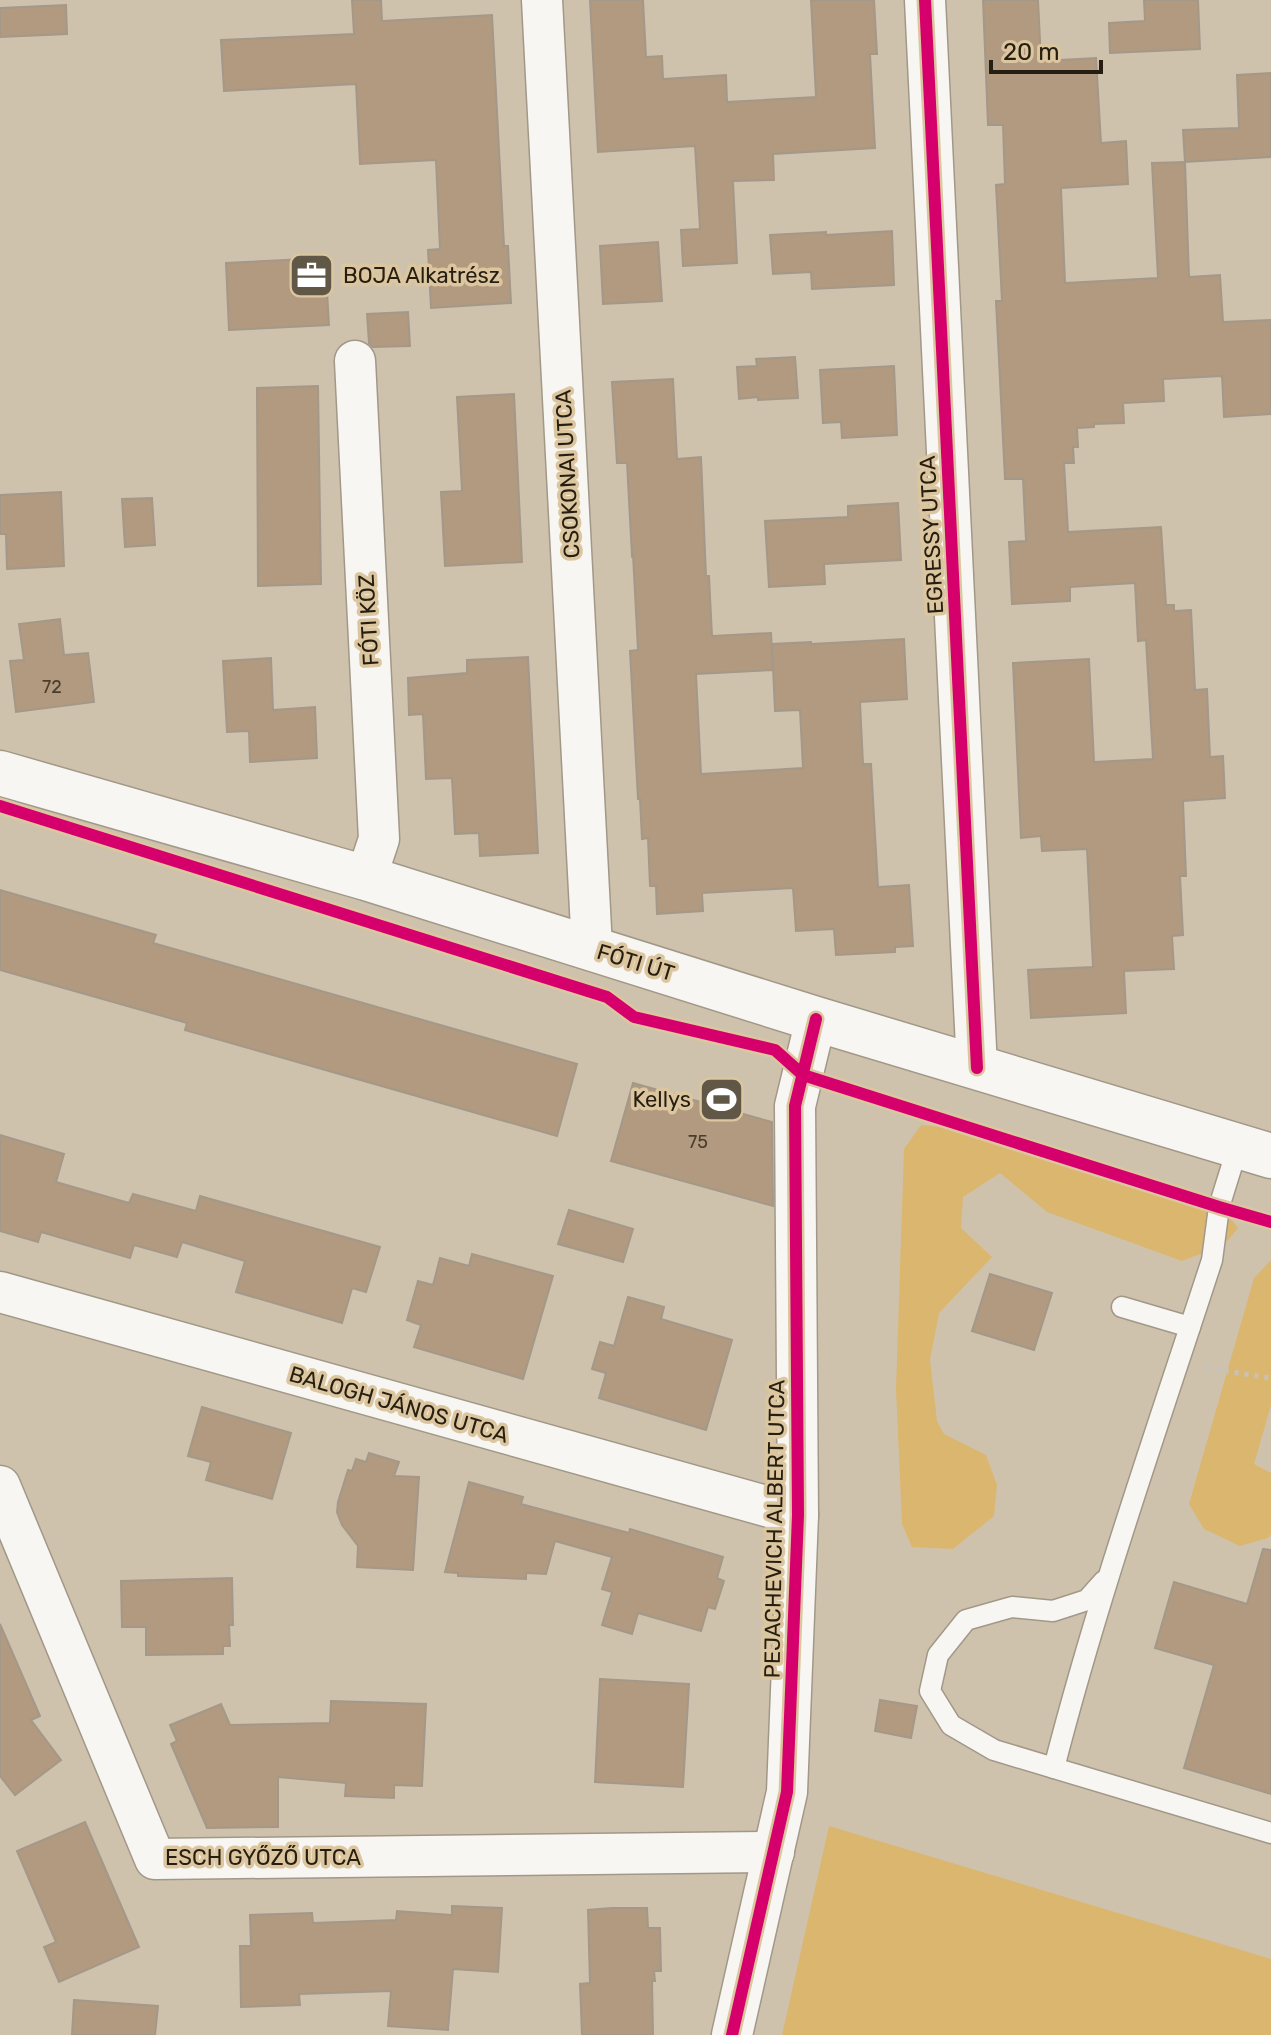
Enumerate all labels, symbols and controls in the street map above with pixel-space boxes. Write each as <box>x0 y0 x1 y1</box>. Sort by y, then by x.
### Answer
scale bar <box>991 24 1101 74</box>
text: 20 m <box>1003 38 1060 66</box>
office icon: BOJA Alkatrész <box>288 251 336 299</box>
place label: BOJA Alkatrész <box>343 262 500 289</box>
street label: CSOKONAI UTCA <box>550 389 585 559</box>
street label: EGRESSY UTCA <box>914 455 949 615</box>
street label: FÓTI KÖZ <box>353 573 384 667</box>
house number: 72 <box>42 676 62 698</box>
street label: FÓTI ÚT <box>594 938 678 987</box>
sports icon: Kellys <box>698 1075 746 1123</box>
place label: Kellys <box>632 1086 691 1113</box>
house number: 75 <box>688 1131 708 1153</box>
street label: BALOGH JÁNOS UTCA <box>286 1360 512 1449</box>
street label: PEJACHEVICH ALBERT UTCA <box>758 1379 791 1679</box>
street label: ESCH GYŐZŐ UTCA <box>165 1844 361 1871</box>

